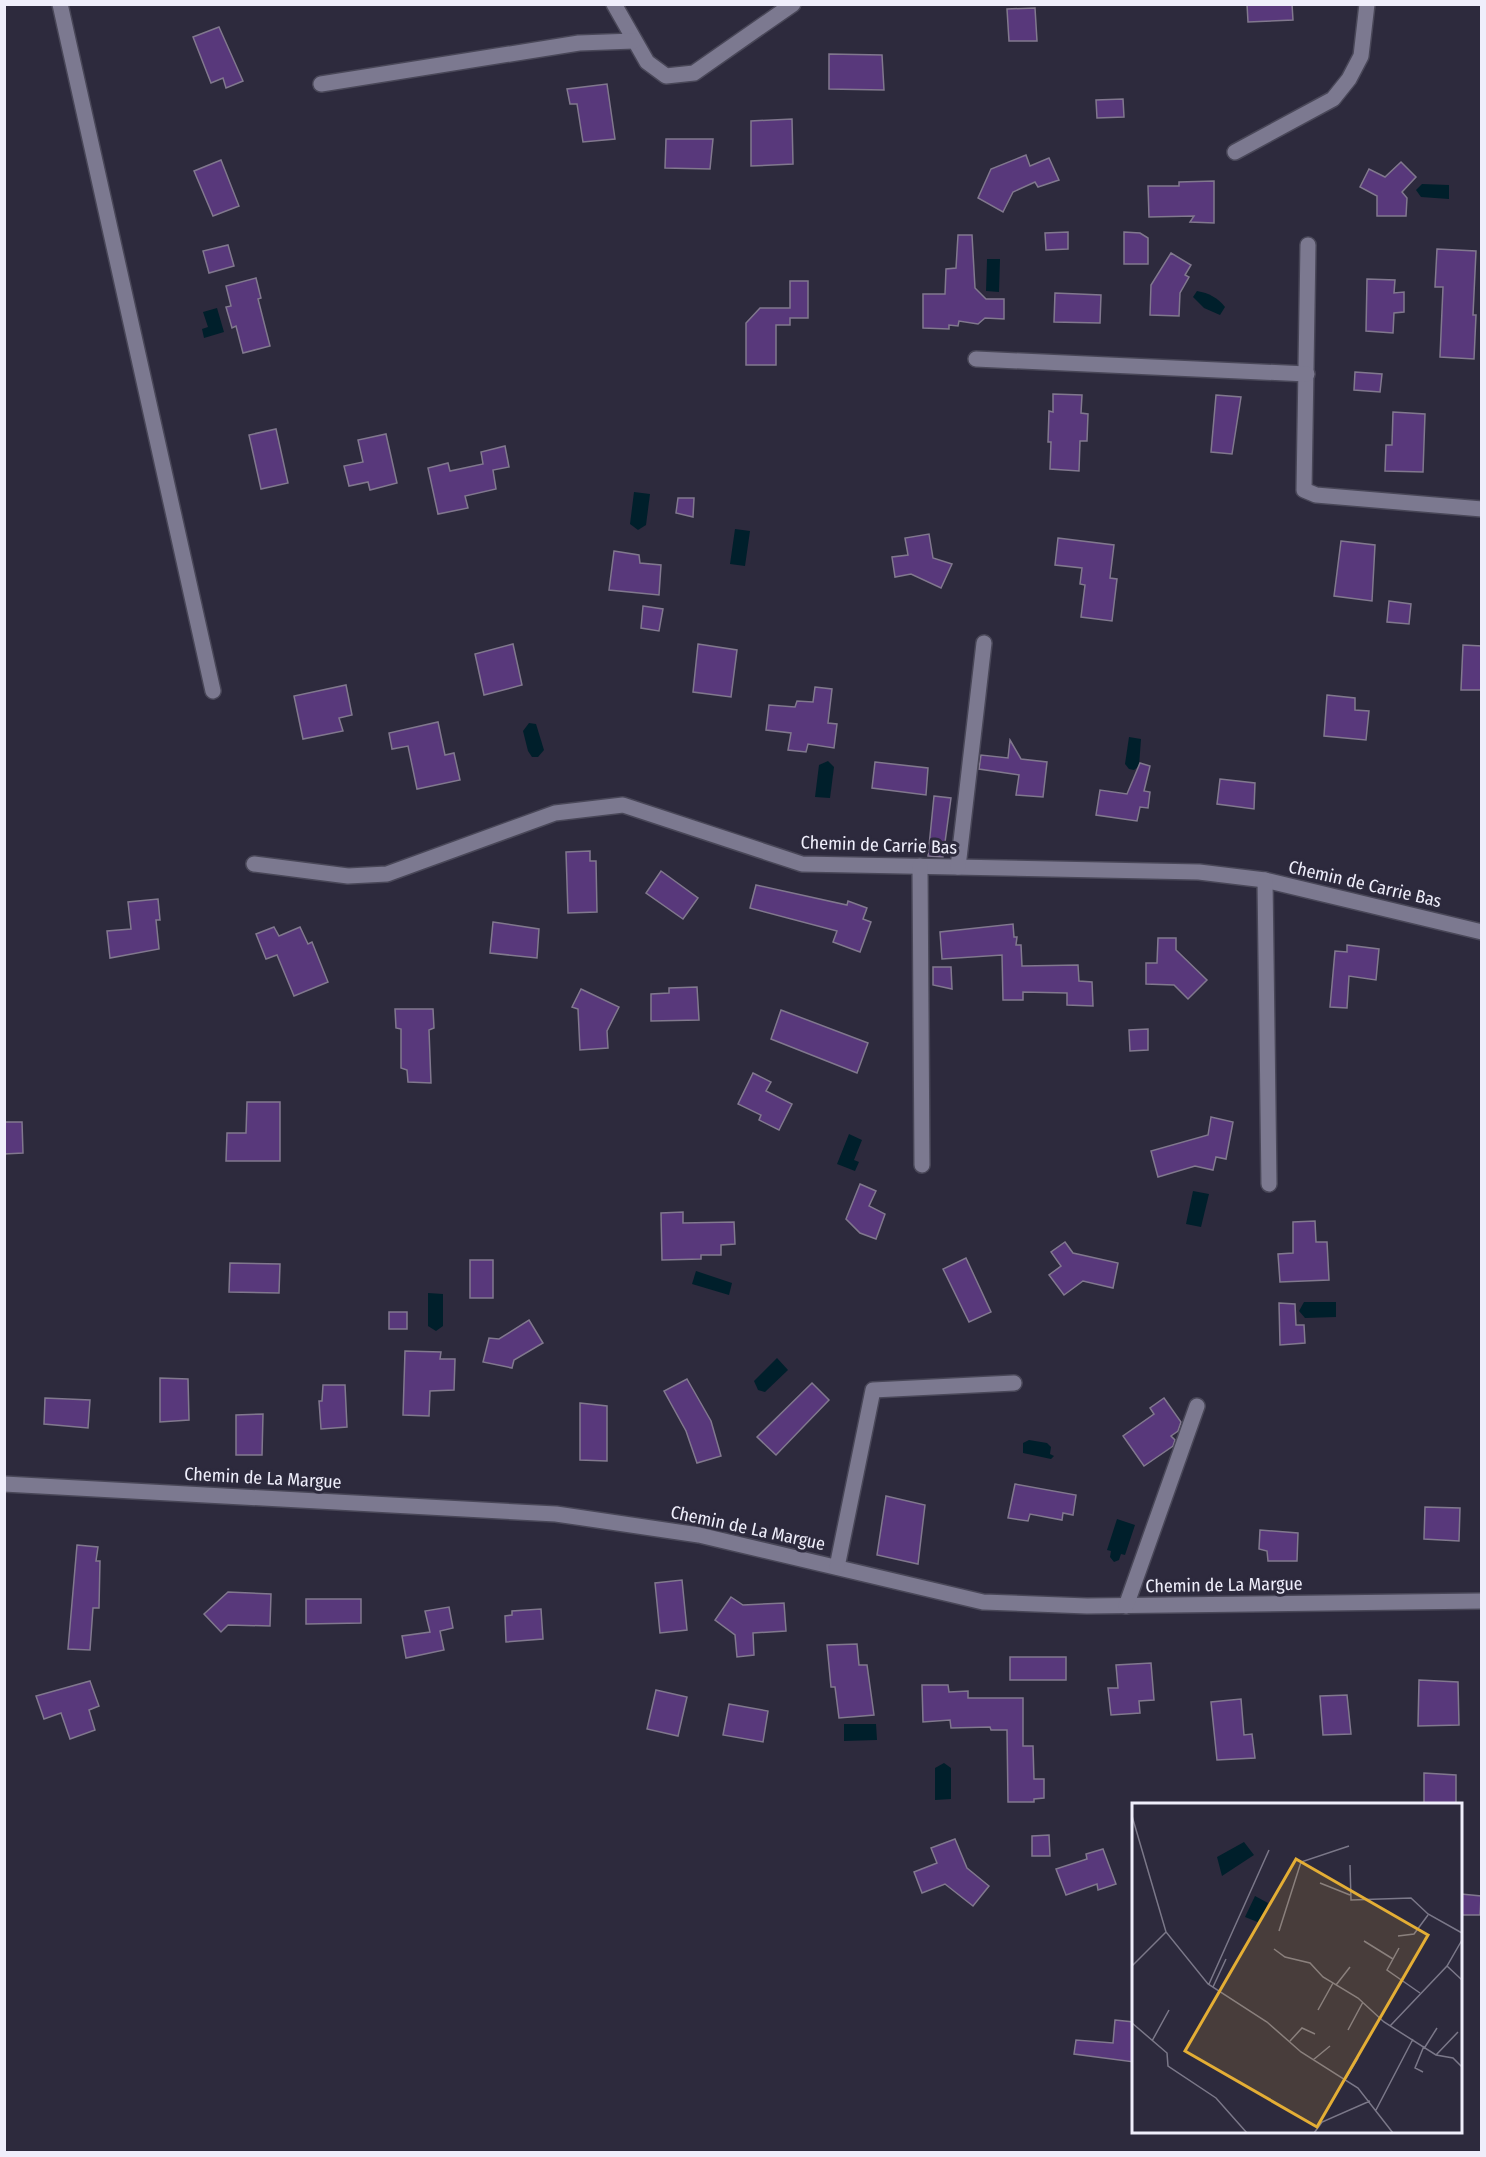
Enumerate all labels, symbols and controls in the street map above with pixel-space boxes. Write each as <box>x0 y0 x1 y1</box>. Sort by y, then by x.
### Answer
street label: Chemin de Carrie Bas <box>800 831 958 859</box>
street label: Chemin de Carrie Bas <box>1286 856 1444 912</box>
street label: Chemin de La Margue <box>184 1463 342 1493</box>
street label: Chemin de La Margue <box>669 1501 827 1555</box>
street label: Chemin de La Margue <box>1145 1573 1303 1597</box>
inset map <box>1132 1803 1462 2133</box>

